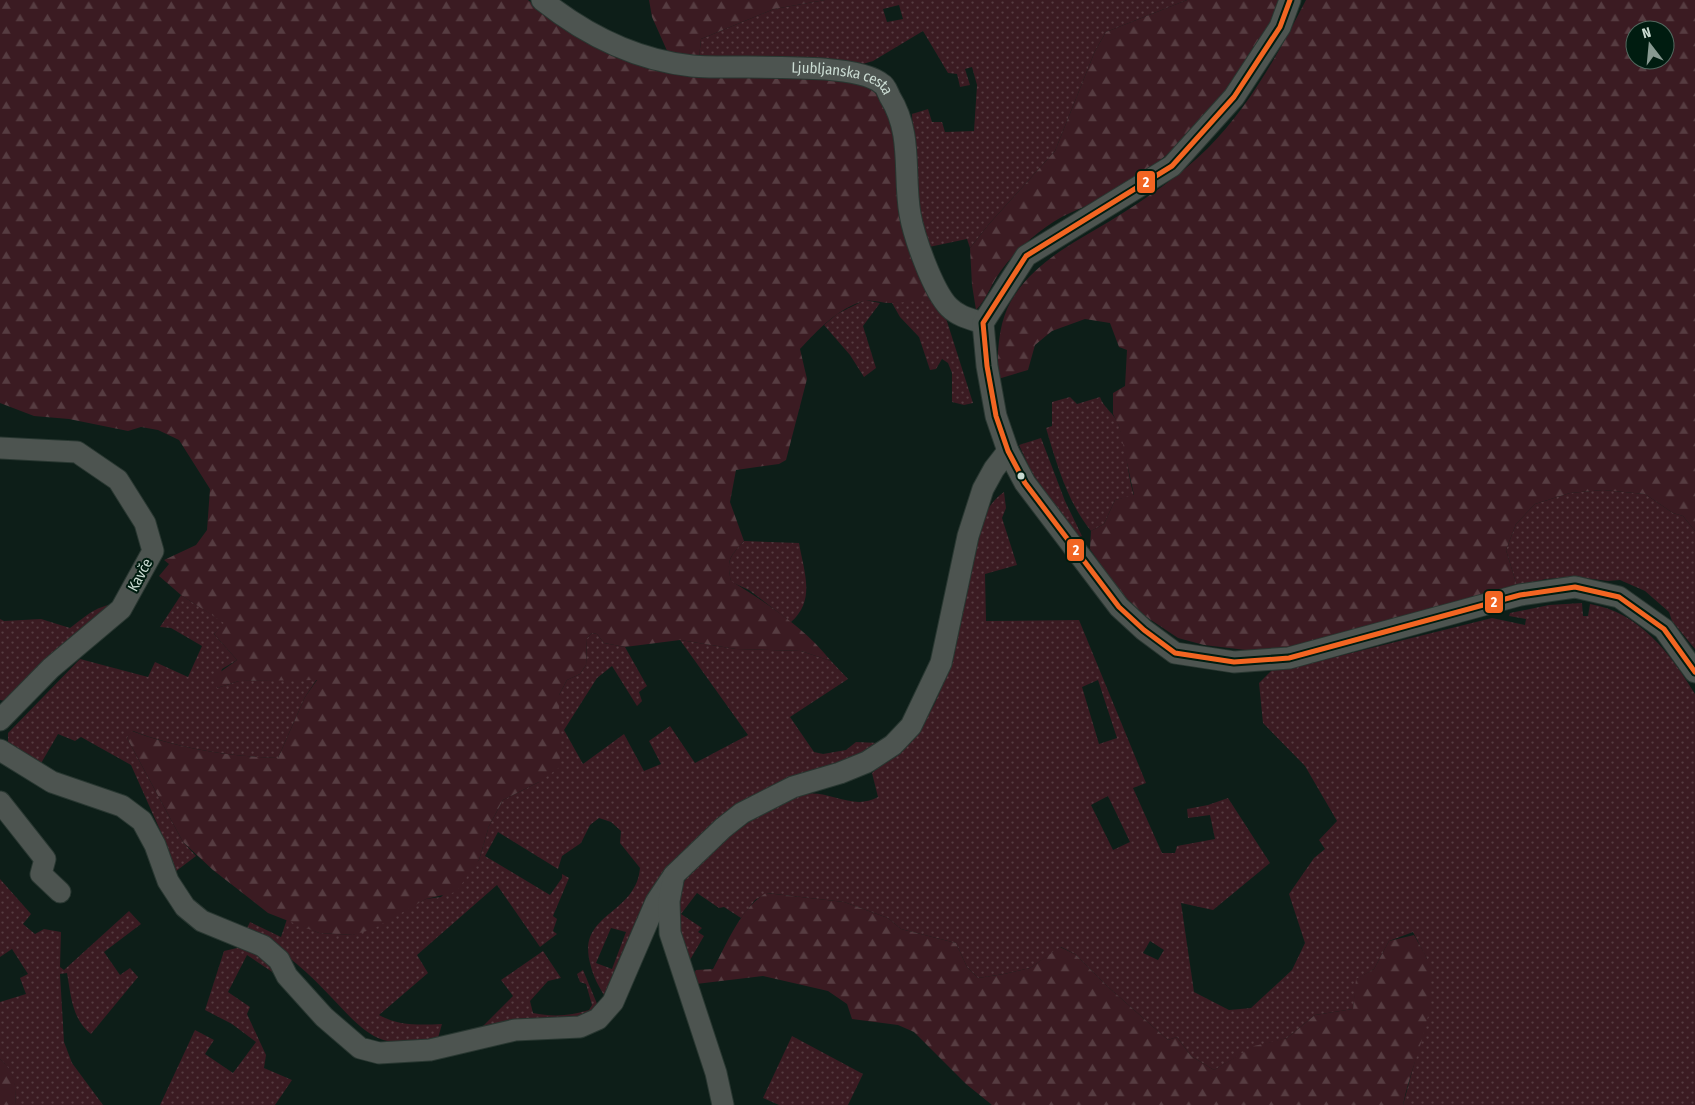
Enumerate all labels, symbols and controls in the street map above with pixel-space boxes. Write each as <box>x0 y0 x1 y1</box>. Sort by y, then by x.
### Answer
north arrow <box>1625 20 1675 70</box>
text: N <box>1640 24 1653 42</box>
street label: Ljubljanska cesta <box>791 58 897 98</box>
line badge: 2 <box>1136 170 1156 194</box>
text: 2 <box>1142 174 1150 191</box>
unlabelled marker <box>1016 471 1026 481</box>
line badge: 2 <box>1066 538 1085 562</box>
text: 2 <box>1072 542 1080 559</box>
street label: Kavče <box>124 555 156 595</box>
line badge: 2 <box>1484 590 1504 614</box>
text: 2 <box>1490 594 1498 611</box>

